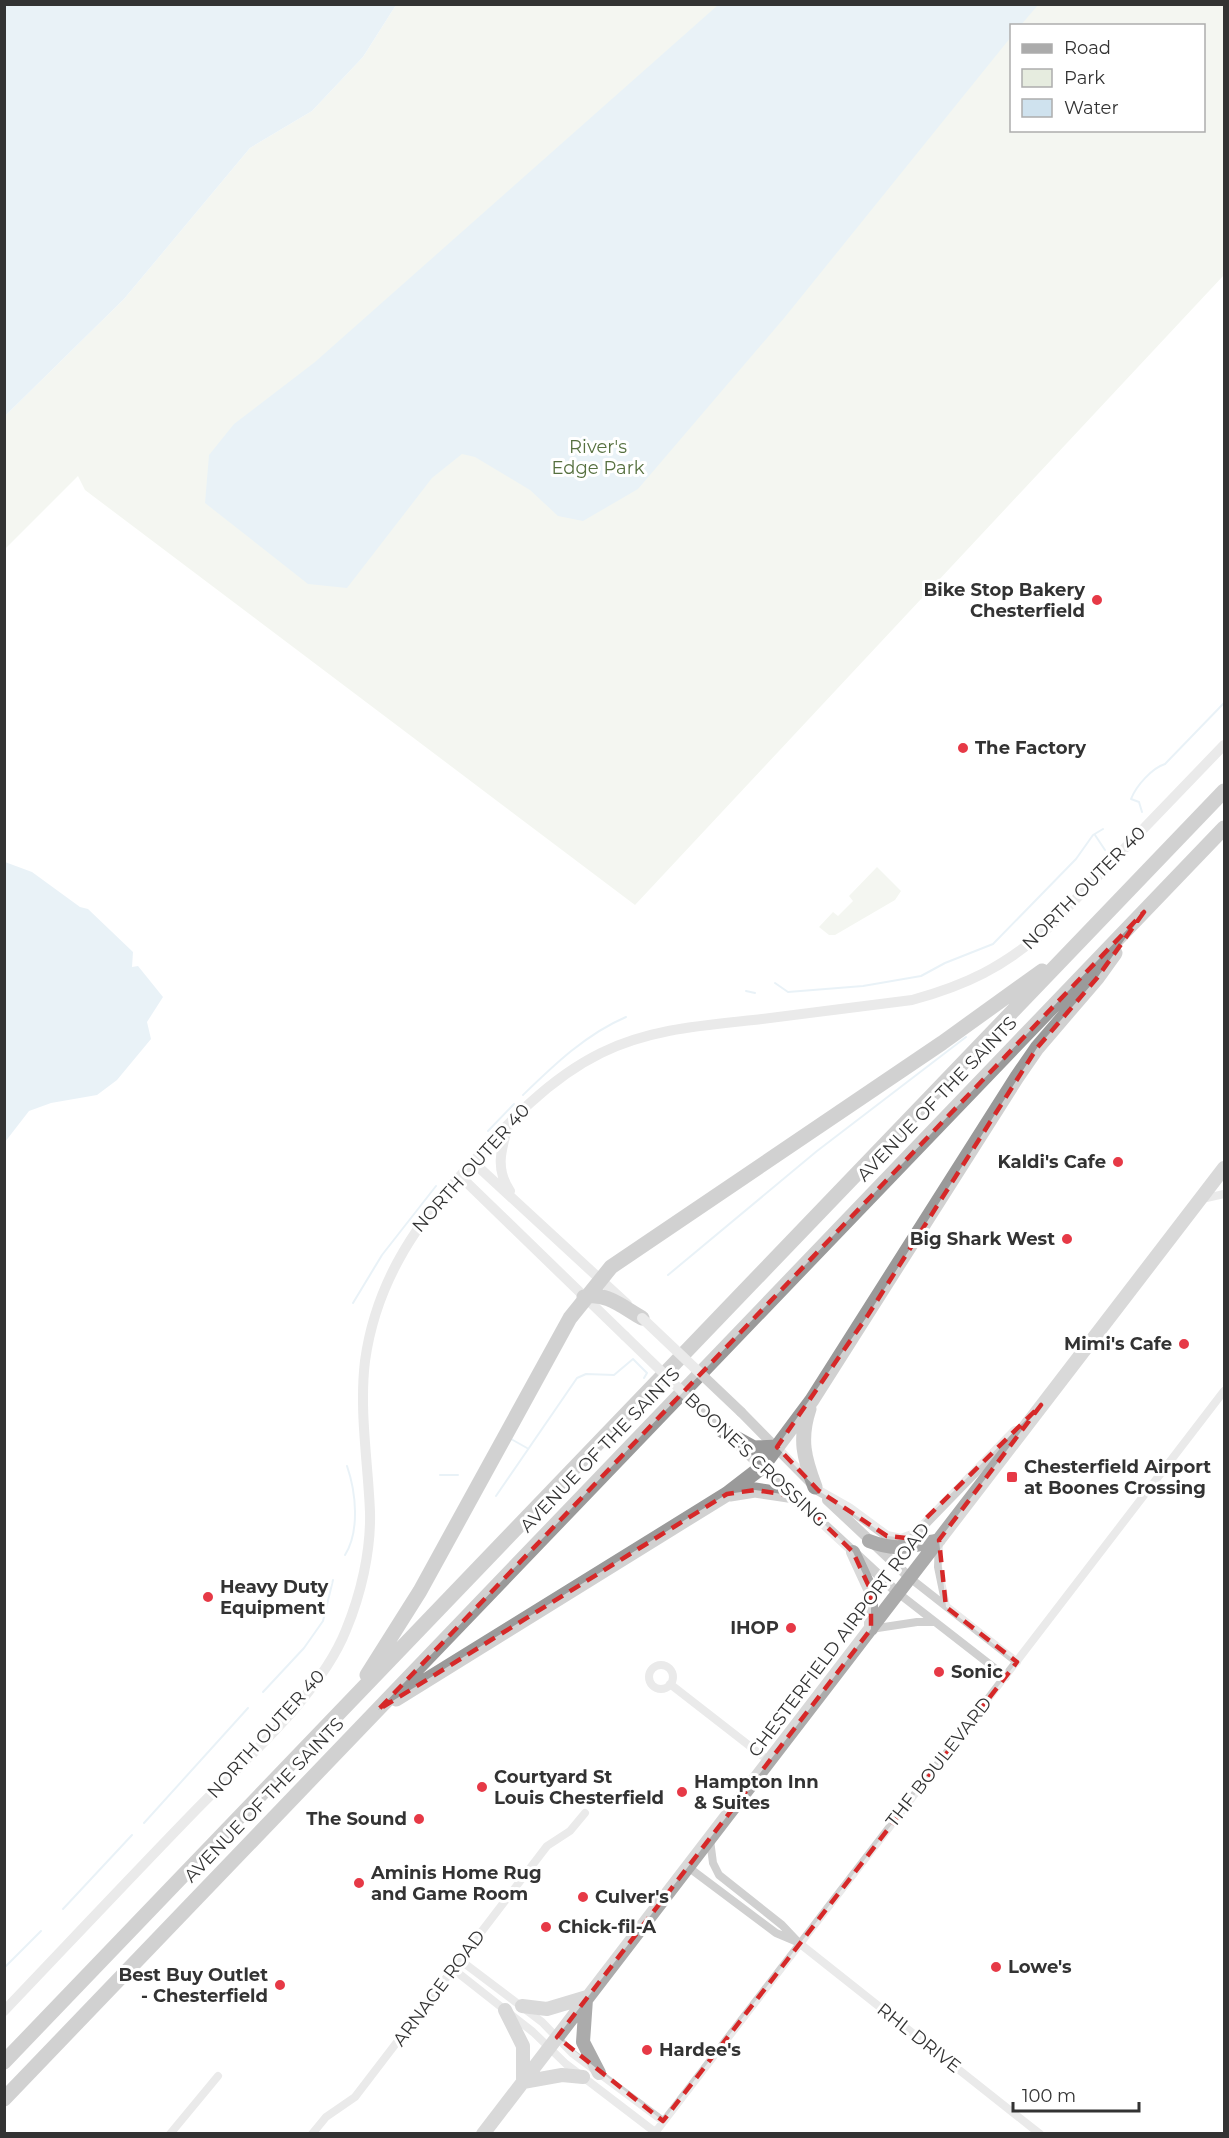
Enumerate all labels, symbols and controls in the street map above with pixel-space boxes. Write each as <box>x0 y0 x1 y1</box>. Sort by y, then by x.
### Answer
legend <box>1010 24 1205 132</box>
text: Road <box>1064 37 1111 59</box>
text: Park <box>1064 67 1105 89</box>
text: Water <box>1064 97 1119 119</box>
park label: River's Edge Park <box>551 436 645 479</box>
place label: Bike Stop Bakery Chesterfield <box>924 579 1085 622</box>
marker: Bike Stop Bakery Chesterfield <box>1090 593 1104 607</box>
place label: The Factory <box>975 737 1086 759</box>
marker: The Factory <box>956 741 970 755</box>
street label: NORTH OUTER 40 <box>1018 822 1150 954</box>
street label: AVENUE OF THE SAINTS <box>853 1012 1021 1186</box>
street label: NORTH OUTER 40 <box>408 1099 534 1237</box>
place label: Kaldi's Cafe <box>997 1151 1106 1173</box>
marker: Kaldi's Cafe <box>1111 1155 1125 1169</box>
place label: Big Shark West <box>910 1228 1055 1250</box>
marker: Big Shark West <box>1060 1232 1074 1246</box>
place label: Mimi's Cafe <box>1064 1333 1172 1355</box>
marker: Mimi's Cafe <box>1177 1337 1191 1351</box>
street label: AVENUE OF THE SAINTS <box>516 1363 684 1537</box>
street label: BOONE'S CROSSING <box>680 1388 832 1532</box>
place label: Chesterfield Airport at Boones Crossing <box>1024 1456 1211 1499</box>
marker: Chesterfield Airport at Boones Crossing <box>1005 1470 1019 1484</box>
street label: CHESTERFIELD AIRPORT ROAD <box>744 1518 934 1762</box>
place label: Heavy Duty Equipment <box>220 1576 329 1619</box>
marker: Heavy Duty Equipment <box>201 1590 215 1604</box>
place label: IHOP <box>730 1617 779 1639</box>
marker: IHOP <box>784 1621 798 1635</box>
place label: Sonic <box>951 1661 1003 1683</box>
street label: NORTH OUTER 40 <box>203 1665 329 1803</box>
marker: Sonic <box>932 1665 946 1679</box>
street label: THF BOULEVARD <box>881 1693 997 1831</box>
street label: AVENUE OF THE SAINTS <box>180 1713 348 1887</box>
place label: Courtyard St Louis Chesterfield <box>494 1766 664 1809</box>
place label: Hampton Inn & Suites <box>694 1771 819 1814</box>
marker: Courtyard St Louis Chesterfield <box>475 1780 489 1794</box>
marker: Hampton Inn & Suites <box>675 1785 689 1799</box>
place label: The Sound <box>306 1808 407 1830</box>
marker: The Sound <box>412 1812 426 1826</box>
place label: Aminis Home Rug and Game Room <box>370 1862 542 1905</box>
marker: Aminis Home Rug and Game Room <box>352 1876 366 1890</box>
place label: Culver's <box>595 1886 669 1908</box>
marker: Culver's <box>576 1890 590 1904</box>
place label: Chick-fil-A <box>558 1916 656 1938</box>
marker: Chick-fil-A <box>539 1920 553 1934</box>
street label: ARNAGE ROAD <box>388 1926 490 2050</box>
place label: Lowe's <box>1008 1956 1072 1978</box>
marker: Lowe's <box>989 1960 1003 1974</box>
place label: Best Buy Outlet - Chesterfield <box>118 1964 268 2007</box>
marker: Best Buy Outlet - Chesterfield <box>273 1978 287 1992</box>
street label: RHL DRIVE <box>873 1998 965 2078</box>
place label: Hardee's <box>659 2039 741 2061</box>
marker: Hardee's <box>640 2043 654 2057</box>
scale bar <box>1013 2075 1139 2113</box>
text: 100 m <box>1022 2085 1076 2107</box>

